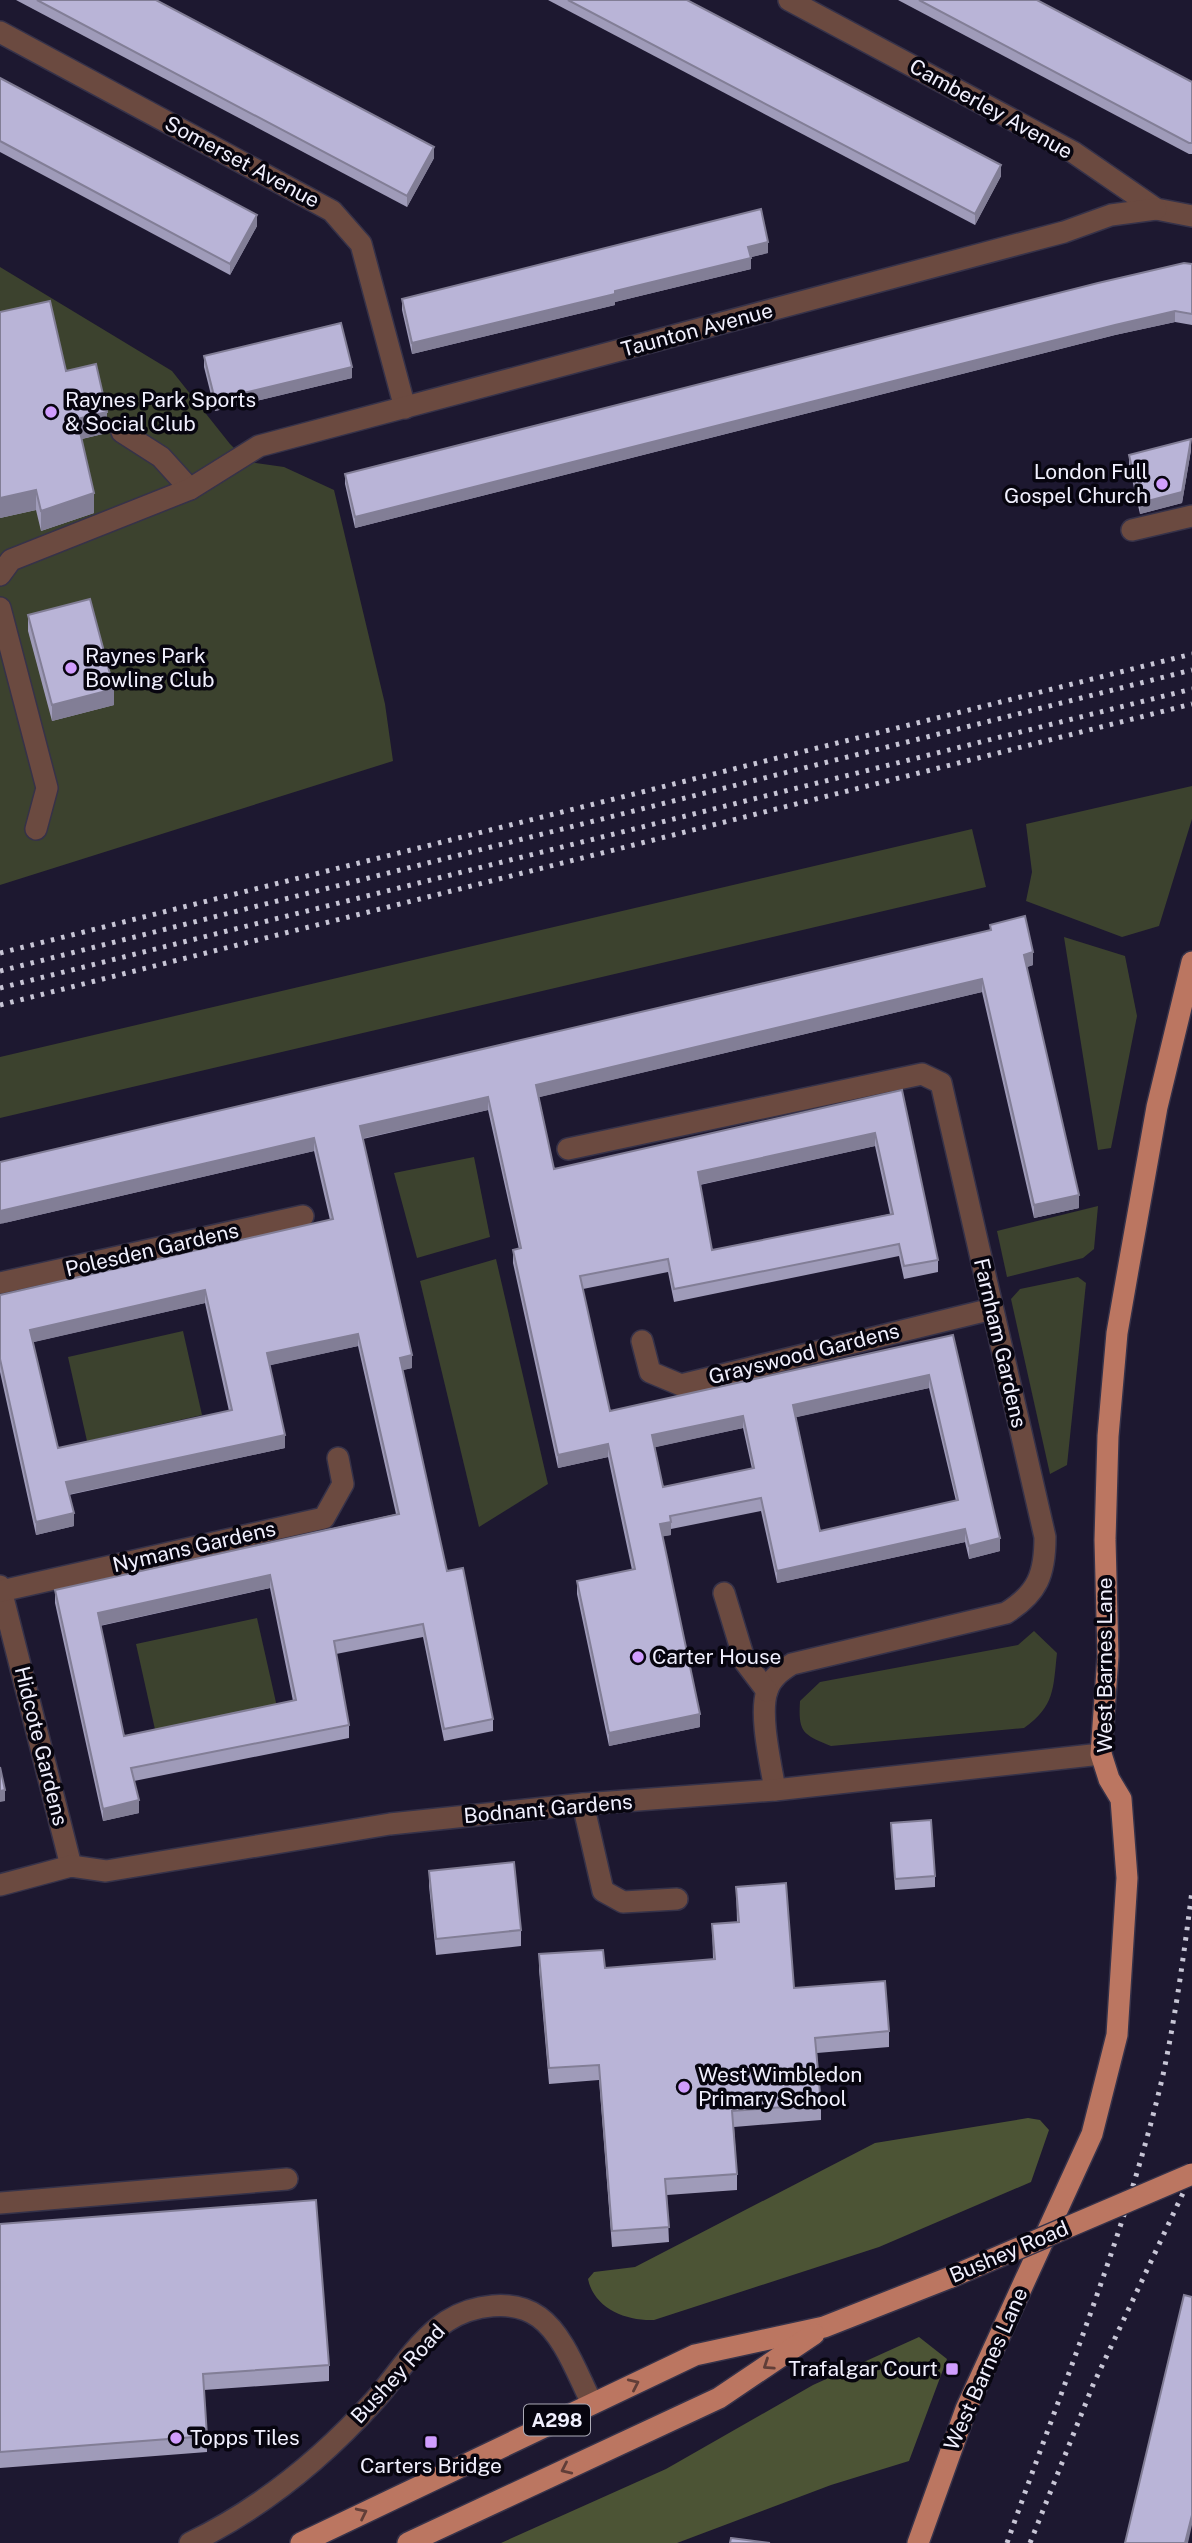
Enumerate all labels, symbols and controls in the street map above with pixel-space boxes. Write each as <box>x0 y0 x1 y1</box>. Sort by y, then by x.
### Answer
street label: Camberley Avenue <box>905 53 1077 164</box>
street label: Somerset Avenue <box>161 110 324 213</box>
street label: Taunton Avenue <box>618 297 775 362</box>
place label: Raynes Park Sports & Social Club <box>65 387 256 436</box>
marker: Raynes Park Sports & Social Club <box>43 404 59 420</box>
place label: London Full Gospel Church <box>1004 459 1148 508</box>
marker: London Full Gospel Church <box>1154 476 1170 492</box>
place label: Raynes Park Bowling Club <box>85 643 214 692</box>
marker: Raynes Park Bowling Club <box>63 660 79 676</box>
street label: Polesden Gardens <box>63 1217 241 1282</box>
street label: Farnham Gardens <box>969 1256 1032 1430</box>
street label: Grayswood Gardens <box>706 1318 902 1389</box>
street label: Nymans Gardens <box>110 1516 278 1577</box>
street label: West Barnes Lane <box>1092 1577 1117 1753</box>
place label: Carter House <box>652 1644 781 1669</box>
marker: Carter House <box>630 1649 646 1665</box>
street label: Hidcote Gardens <box>10 1664 73 1828</box>
street label: Bodnant Gardens <box>462 1789 633 1828</box>
place label: West Wimbledon Primary School <box>698 2062 862 2111</box>
marker: West Wimbledon Primary School <box>676 2079 692 2095</box>
street label: Bushey Road <box>946 2215 1072 2288</box>
street label: West Barnes Lane <box>938 2284 1033 2454</box>
street label: Bushey Road <box>345 2319 450 2429</box>
place label: Trafalgar Court <box>788 2356 938 2381</box>
one-way arrow <box>763 2357 776 2369</box>
marker: Trafalgar Court <box>944 2361 960 2377</box>
one-way arrow <box>627 2378 639 2392</box>
road number: A298 <box>524 2404 590 2436</box>
place label: Topps Tiles <box>190 2425 300 2450</box>
marker: Topps Tiles <box>168 2430 184 2446</box>
marker: Carters Bridge <box>423 2434 439 2450</box>
place label: Carters Bridge <box>360 2453 502 2478</box>
one-way arrow <box>561 2461 573 2475</box>
one-way arrow <box>355 2508 367 2522</box>

